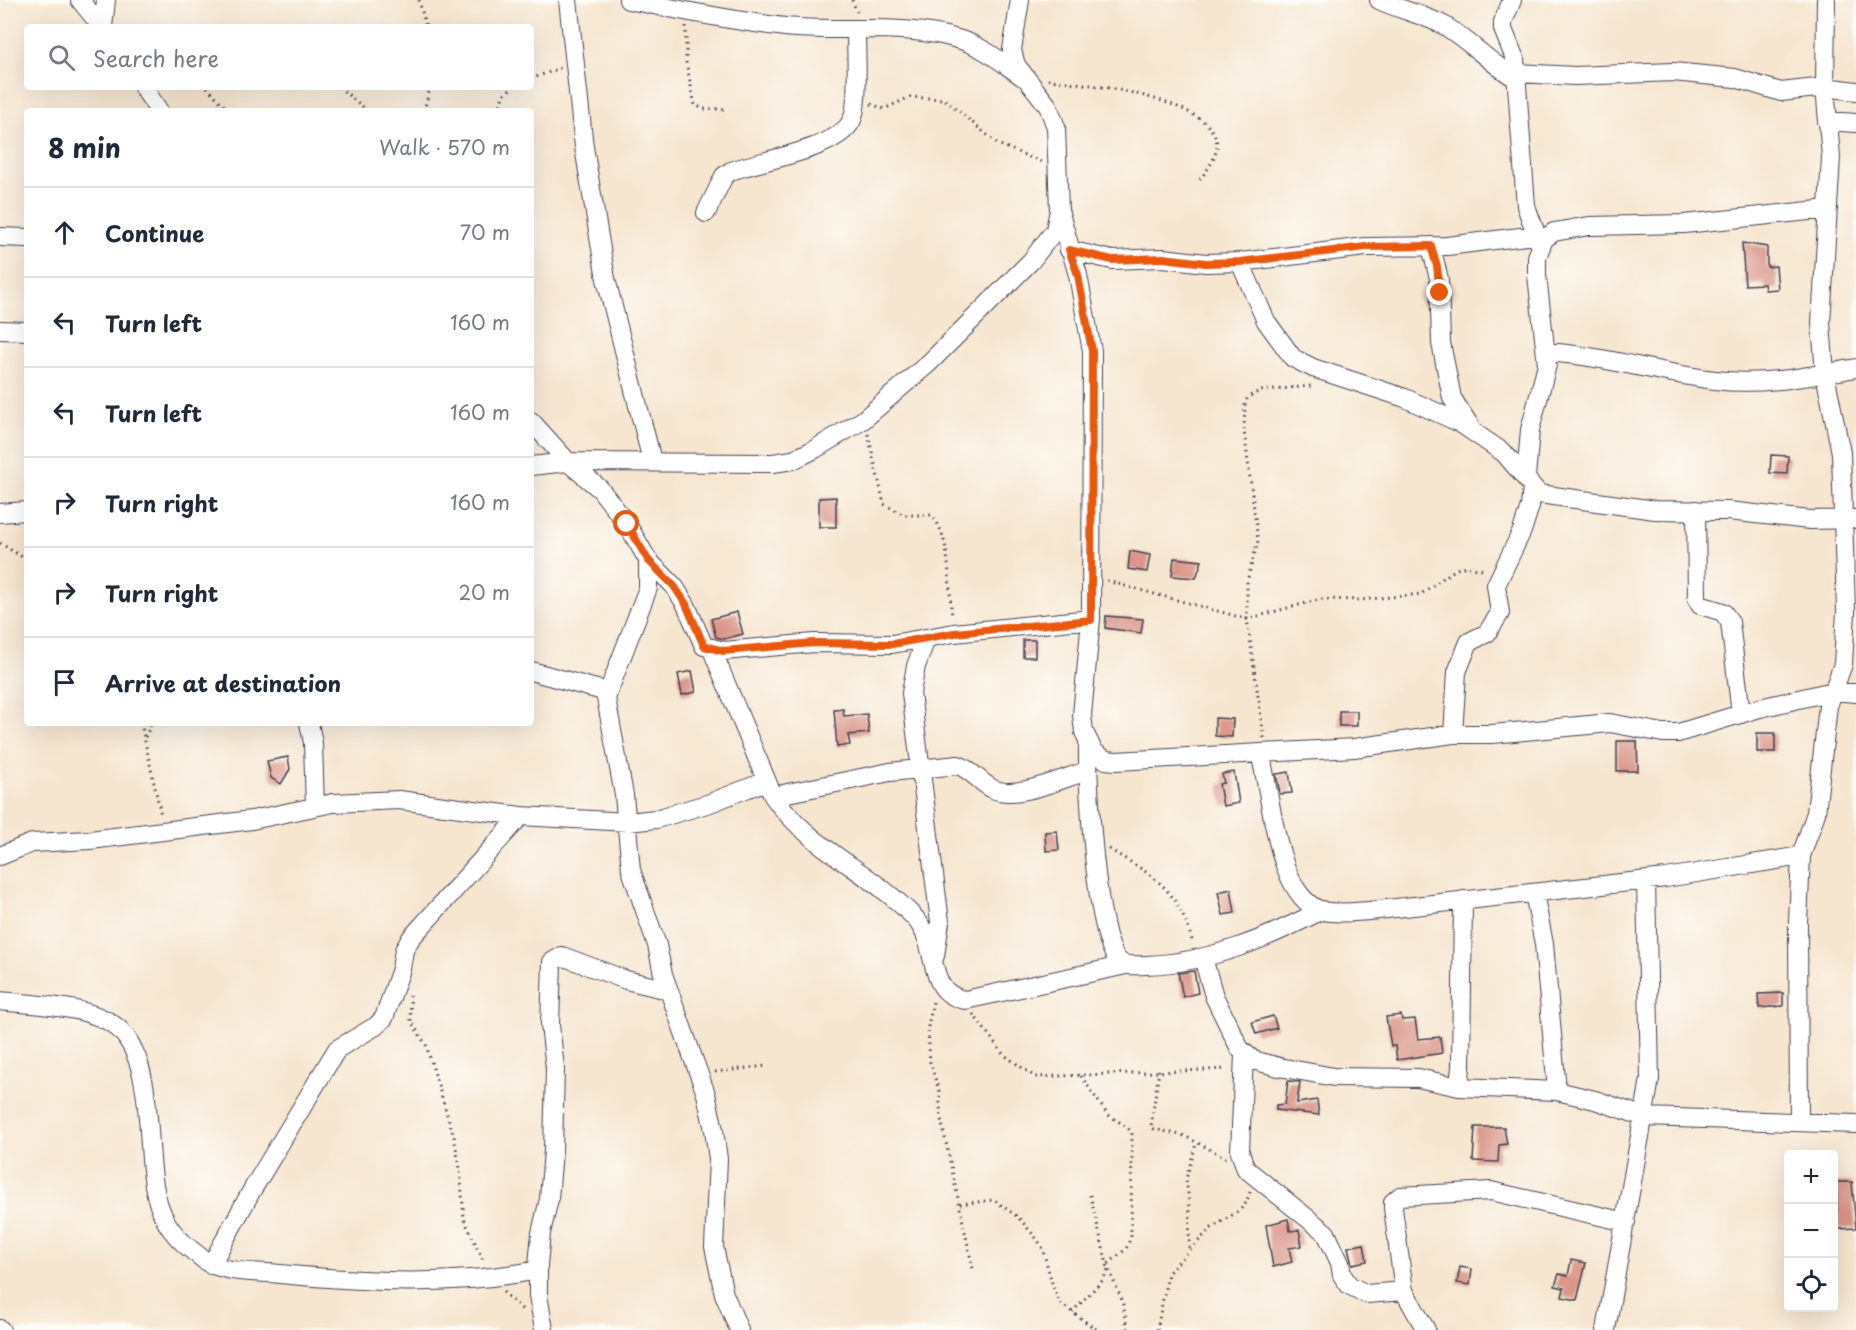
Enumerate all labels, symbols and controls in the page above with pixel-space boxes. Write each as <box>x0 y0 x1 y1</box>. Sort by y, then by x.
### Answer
search box <box>24 24 534 90</box>
icon: search <box>45 41 78 74</box>
text: Search here <box>93 41 219 74</box>
text: 8 min <box>48 128 121 167</box>
text: Walk · 570 m <box>379 132 510 162</box>
icon: ahead <box>48 216 81 249</box>
text: Continue <box>105 216 204 249</box>
text: 70 m <box>460 217 510 247</box>
route end <box>1426 279 1452 305</box>
icon: left <box>48 306 81 339</box>
text: Turn left <box>105 306 202 339</box>
text: 160 m <box>450 307 510 337</box>
icon: left <box>48 396 81 429</box>
text: Turn left <box>105 396 202 429</box>
text: 160 m <box>450 397 510 427</box>
icon: right <box>48 486 81 519</box>
text: Turn right <box>105 486 218 519</box>
text: 160 m <box>450 487 510 517</box>
route start <box>613 510 639 536</box>
icon: right <box>48 576 81 609</box>
text: Turn right <box>105 576 218 609</box>
text: 20 m <box>458 577 510 607</box>
icon: arrive <box>48 666 81 699</box>
text: Arrive at destination <box>105 666 341 699</box>
map controls <box>1784 1150 1838 1312</box>
button: + <box>1784 1150 1838 1204</box>
button: − <box>1784 1204 1838 1258</box>
button: locate <box>1784 1258 1838 1312</box>

